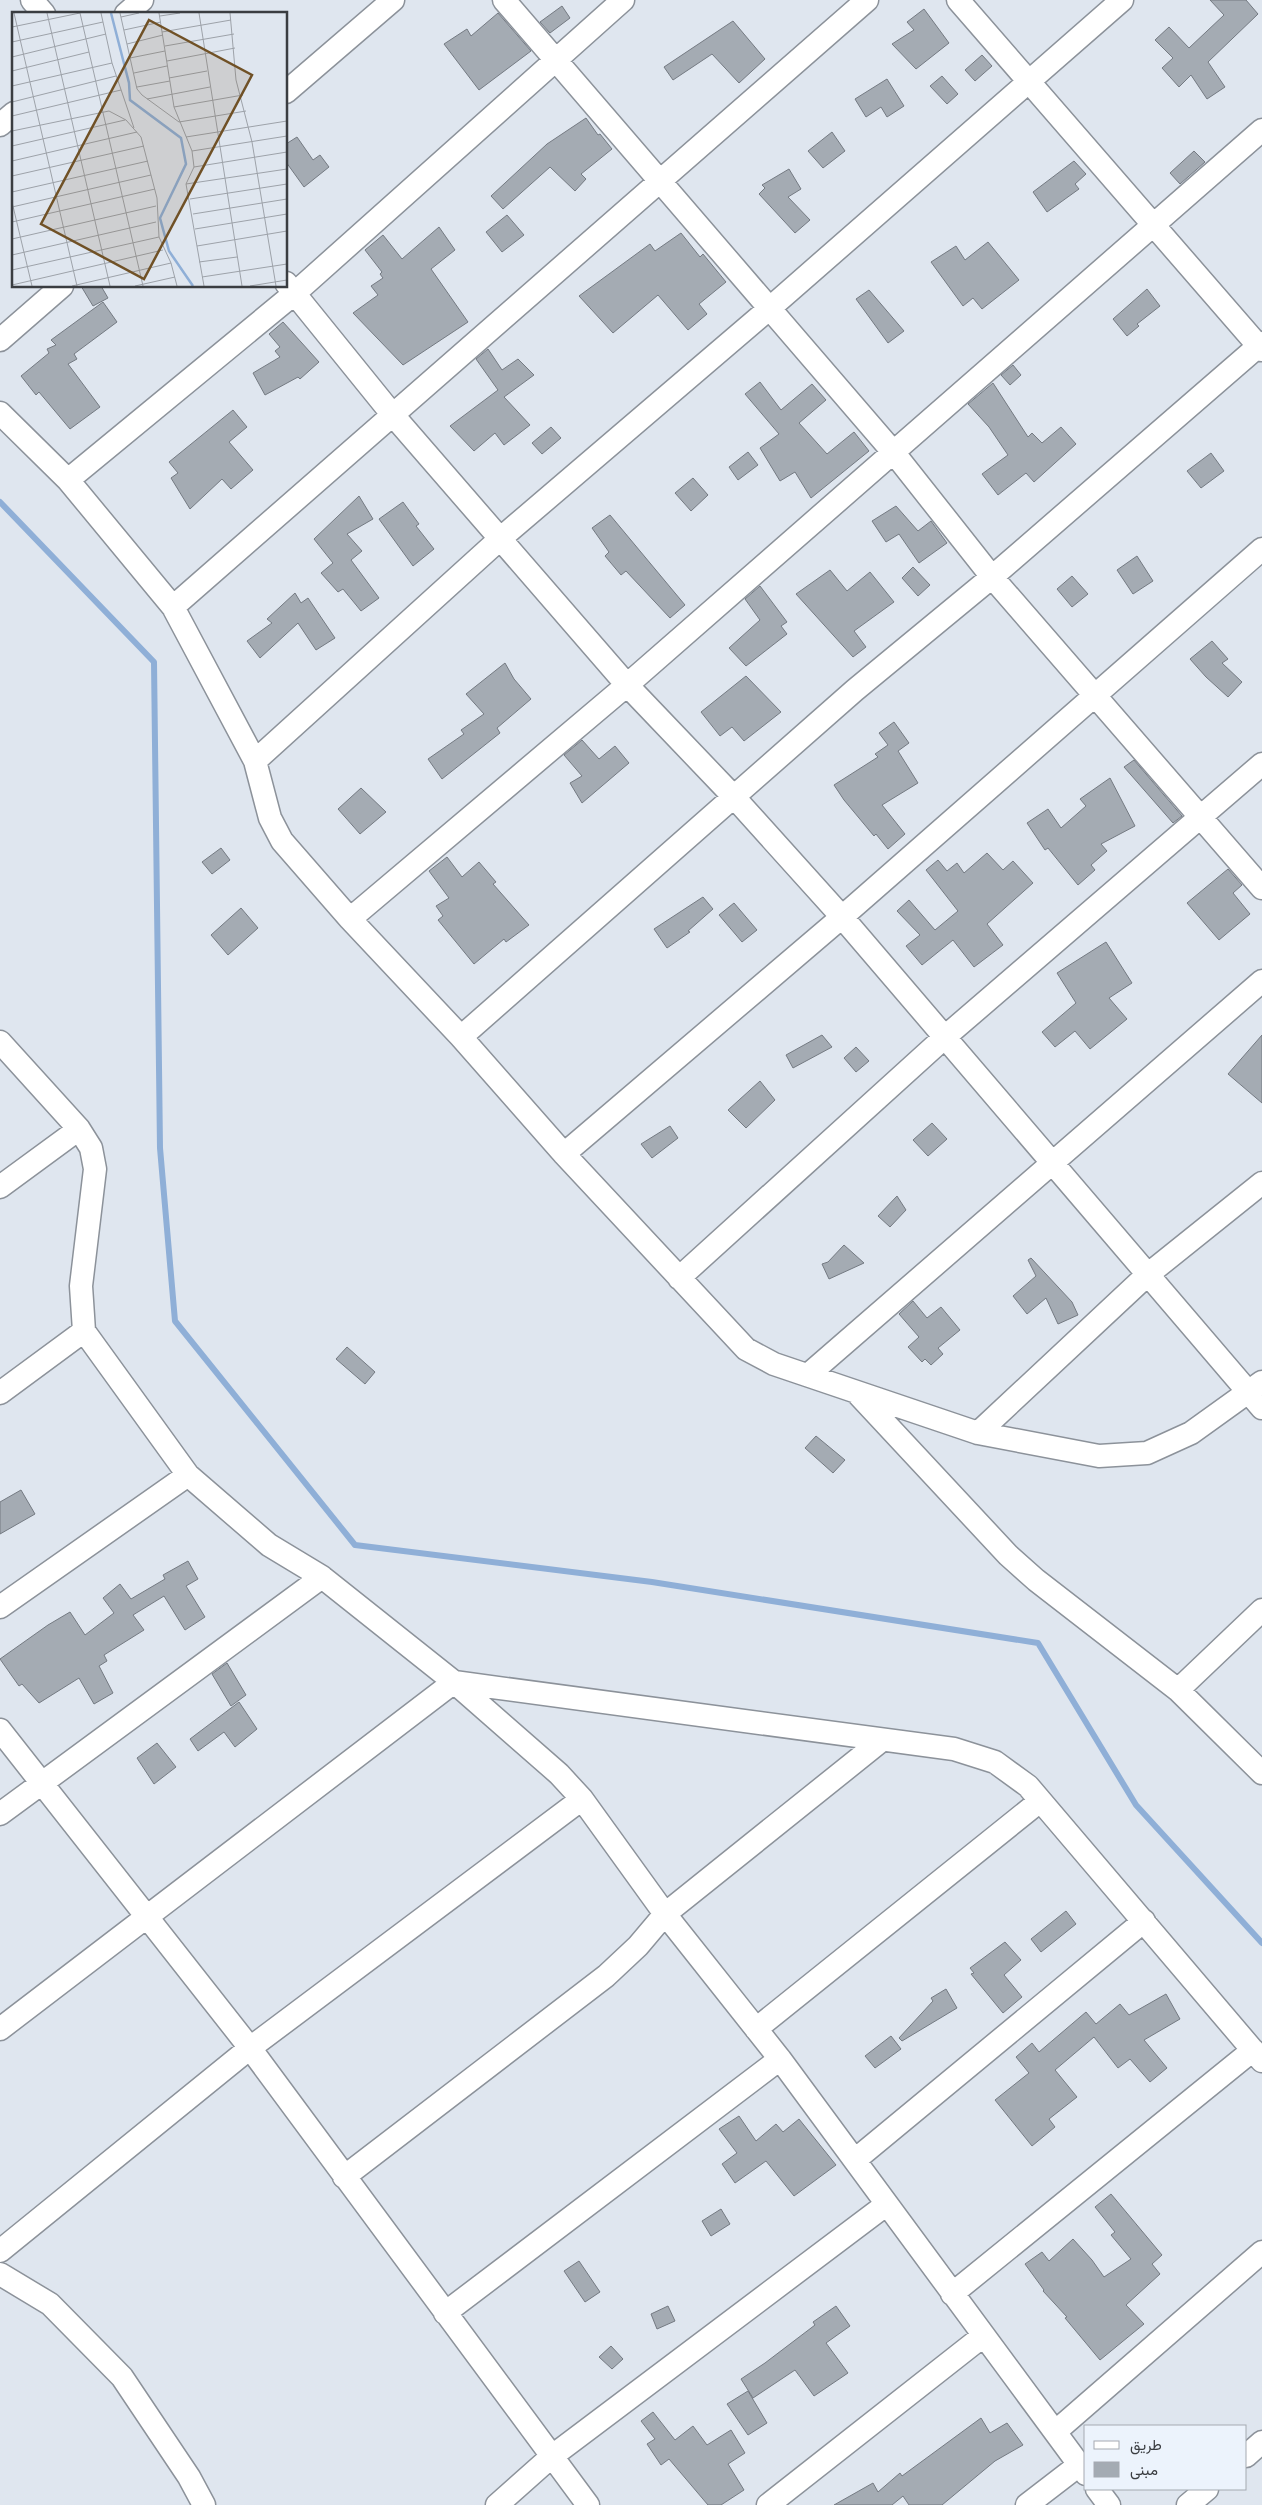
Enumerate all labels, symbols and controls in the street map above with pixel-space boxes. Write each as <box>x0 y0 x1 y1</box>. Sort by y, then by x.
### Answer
inset map <box>12 12 288 288</box>
legend <box>1084 2425 1247 2490</box>
text: طريق <box>1130 2435 1162 2455</box>
text: مبنى <box>1130 2460 1158 2480</box>

